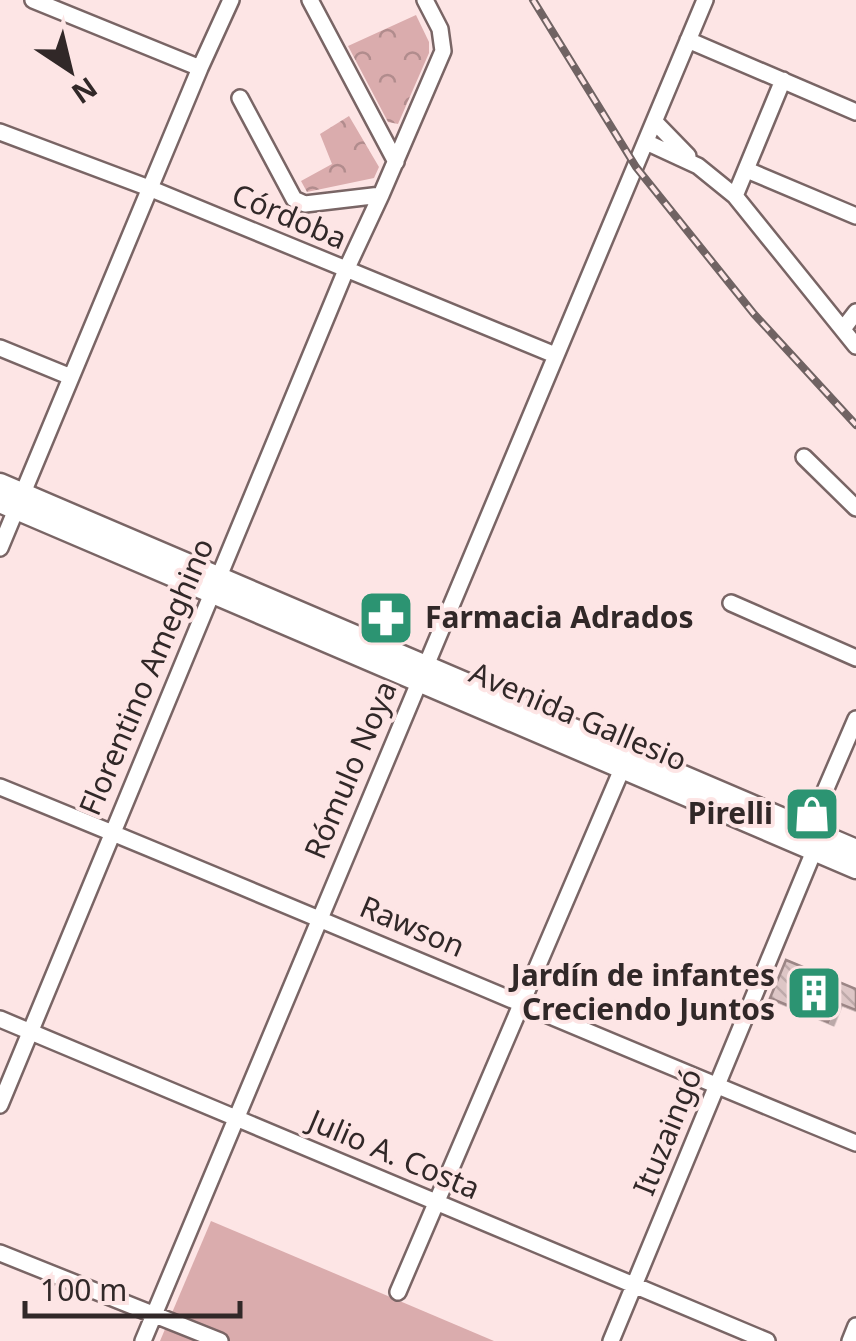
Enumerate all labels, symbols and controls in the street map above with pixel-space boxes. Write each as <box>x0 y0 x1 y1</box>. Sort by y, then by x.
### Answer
north arrow <box>20 20 120 120</box>
text: N <box>65 69 105 113</box>
street label: Córdoba <box>226 173 353 258</box>
street label: Florentino Ameghino <box>69 532 223 821</box>
pharmacy icon: Farmacia Adrados <box>356 588 416 648</box>
place label: Farmacia Adrados <box>425 596 694 637</box>
street label: Avenida Gallesio <box>464 651 693 780</box>
street label: Rómulo Noya <box>294 674 406 865</box>
shop icon: Pirelli <box>782 784 842 844</box>
place label: Pirelli <box>688 792 773 833</box>
street label: Rawson <box>354 885 471 966</box>
place label: Jardín de infantes Creciendo Juntos <box>508 954 775 1029</box>
building icon: Jardín de infantes Creciendo Juntos <box>784 963 844 1023</box>
street label: Ituzaingó <box>623 1062 711 1201</box>
street label: Julio A. Costa <box>300 1098 487 1208</box>
scale bar <box>25 1256 240 1318</box>
text: 100 m <box>40 1269 127 1310</box>

